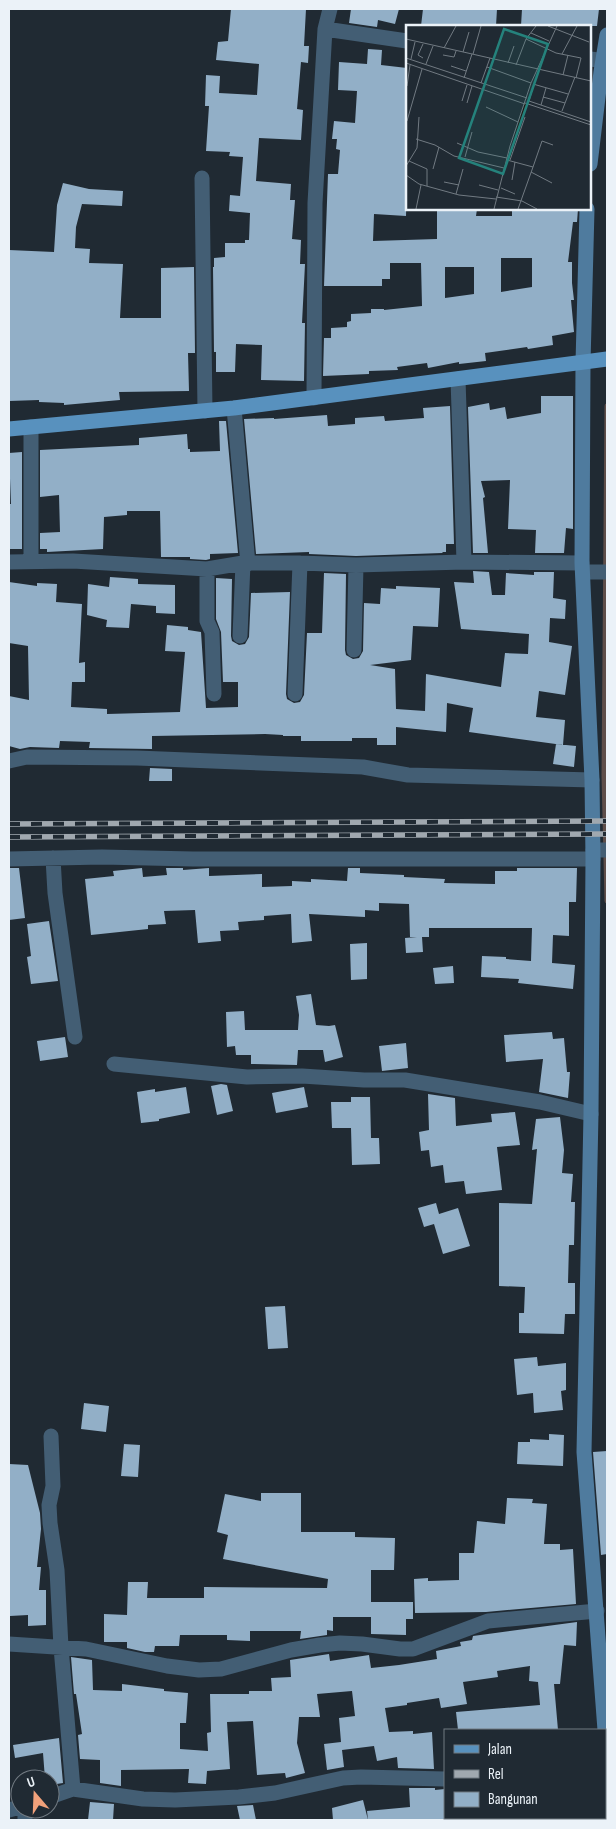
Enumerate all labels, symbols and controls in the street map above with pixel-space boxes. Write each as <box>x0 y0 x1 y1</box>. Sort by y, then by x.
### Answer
inset map <box>406 25 591 210</box>
legend <box>444 1729 606 1819</box>
text: Jalan <box>487 1740 512 1759</box>
text: Rel <box>488 1765 504 1784</box>
north arrow <box>10 1769 60 1819</box>
text: U <box>25 1773 37 1791</box>
text: Bangunan <box>488 1790 538 1809</box>

